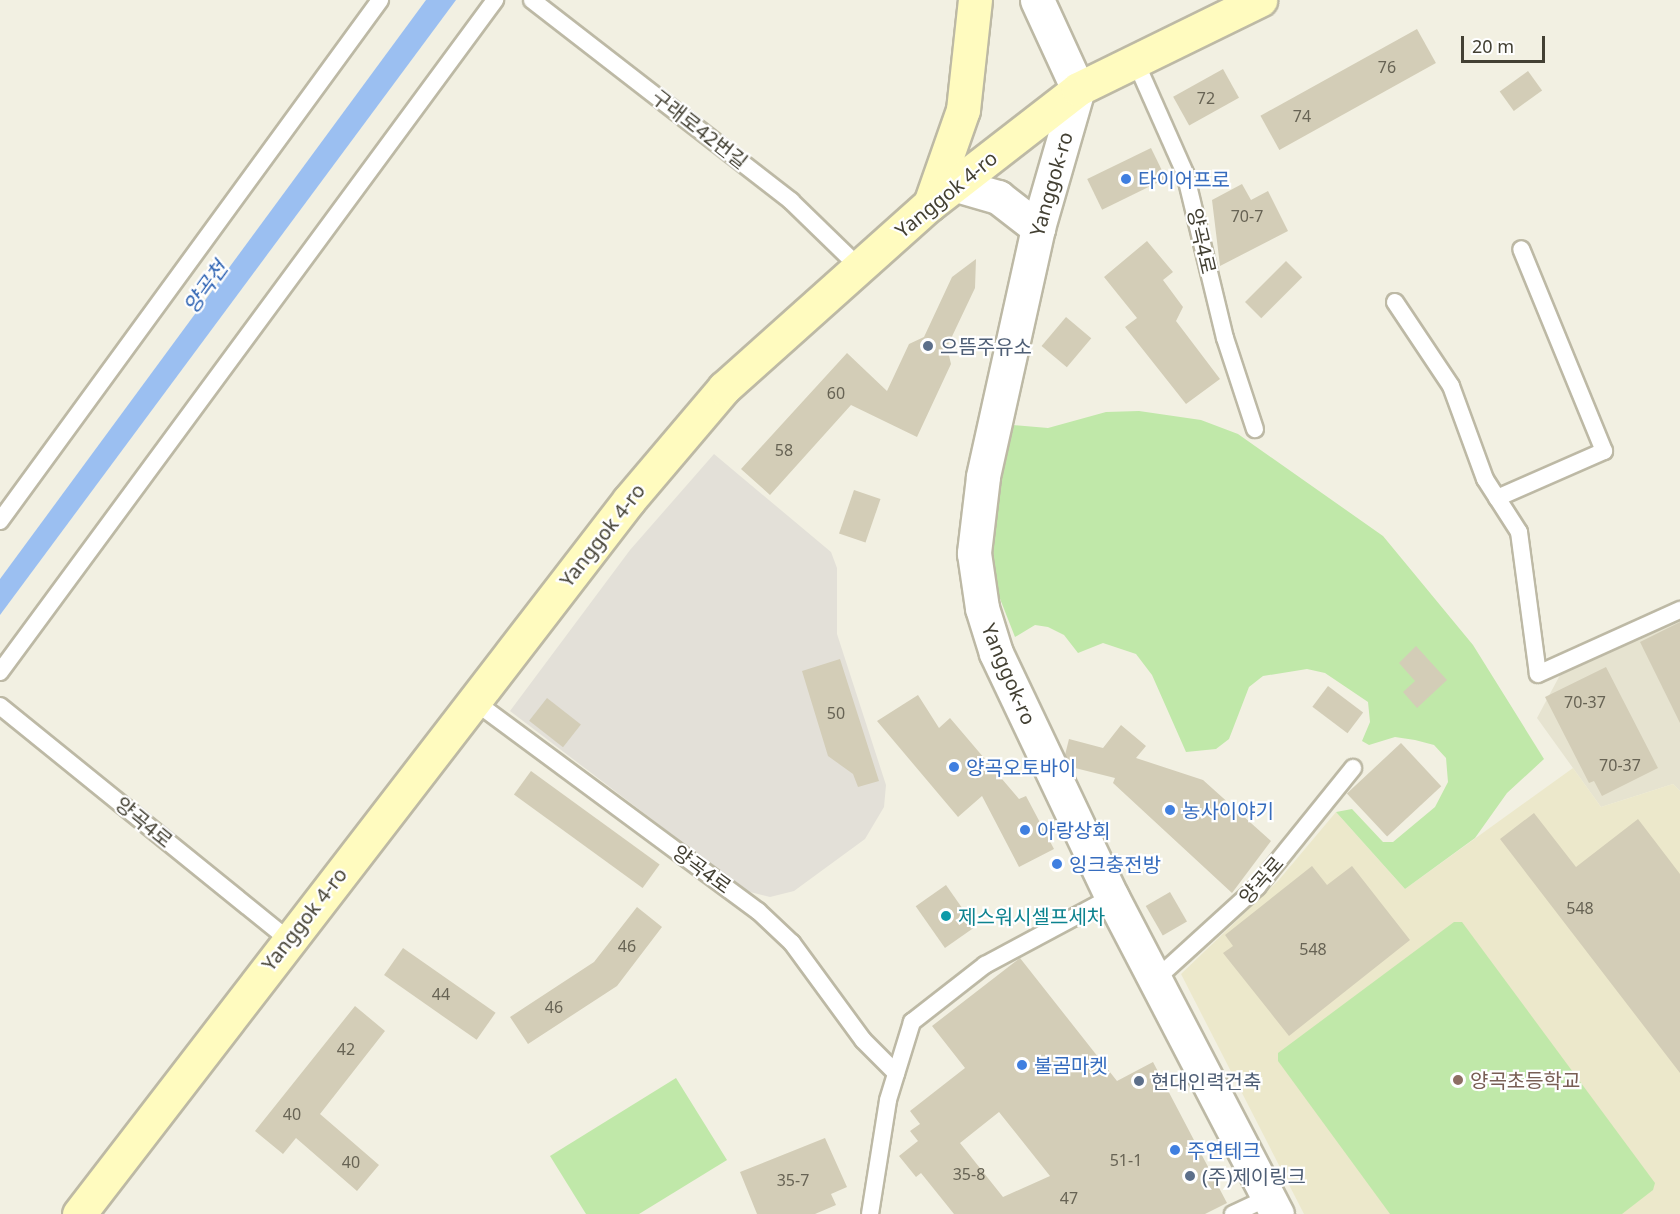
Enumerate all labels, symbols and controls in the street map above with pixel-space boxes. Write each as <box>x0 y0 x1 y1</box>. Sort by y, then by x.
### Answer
scale bar <box>1464 24 1548 62</box>
text: 20 m <box>1472 34 1514 58</box>
house number: 76 <box>1378 57 1396 77</box>
street label: 구래로42번길 <box>647 84 753 174</box>
house number: 72 <box>1197 88 1215 108</box>
house number: 74 <box>1293 106 1311 126</box>
street label: Yanggok-ro <box>1025 129 1077 239</box>
street label: Yanggok 4-ro <box>890 146 1002 242</box>
place label: 타이어프로 <box>1138 167 1230 191</box>
marker: 타이어프로 <box>1119 172 1133 186</box>
street label: 양곡4로 <box>1183 206 1221 276</box>
house number: 70-7 <box>1231 206 1263 226</box>
water label: 양곡천 <box>178 256 232 318</box>
place label: 으뜸주유소 <box>940 334 1032 358</box>
marker: 으뜸주유소 <box>921 339 935 353</box>
house number: 60 <box>827 383 845 403</box>
house number: 58 <box>775 440 793 460</box>
street label: Yanggok 4-ro <box>554 479 650 591</box>
street label: Yanggok-ro <box>977 620 1041 728</box>
house number: 70-37 <box>1564 692 1606 712</box>
house number: 50 <box>827 703 845 723</box>
place label: 양곡오토바이 <box>966 755 1076 779</box>
house number: 70-37 <box>1599 755 1641 775</box>
marker: 양곡오토바이 <box>947 760 961 774</box>
street label: 양곡4로 <box>111 792 177 852</box>
place label: 농사이야기 <box>1182 798 1274 822</box>
marker: 농사이야기 <box>1163 803 1177 817</box>
place label: 아랑상회 <box>1037 818 1111 842</box>
marker: 아랑상회 <box>1018 823 1032 837</box>
street label: 양곡4로 <box>668 840 736 898</box>
street label: 양곡로 <box>1234 851 1288 909</box>
place label: 잉크충전방 <box>1069 852 1161 876</box>
marker: 잉크충전방 <box>1050 857 1064 871</box>
street label: Yanggok 4-ro <box>256 863 352 975</box>
house number: 548 <box>1566 898 1594 918</box>
place label: 제스워시셀프세차 <box>958 904 1105 928</box>
marker: 제스워시셀프세차 <box>939 909 953 923</box>
house number: 46 <box>618 936 636 956</box>
house number: 548 <box>1299 939 1327 959</box>
house number: 44 <box>432 984 450 1004</box>
house number: 46 <box>545 997 563 1017</box>
house number: 42 <box>337 1039 355 1059</box>
place label: 불곰마켓 <box>1034 1053 1108 1077</box>
marker: 불곰마켓 <box>1015 1058 1029 1072</box>
place label: 양곡초등학교 <box>1470 1068 1580 1092</box>
place label: 현대인력건축 <box>1151 1069 1261 1093</box>
marker: 양곡초등학교 <box>1451 1073 1465 1087</box>
marker: 현대인력건축 <box>1132 1074 1146 1088</box>
house number: 40 <box>283 1104 301 1124</box>
place label: 주연테크 <box>1187 1138 1261 1162</box>
marker: 주연테크 <box>1168 1143 1182 1157</box>
house number: 51-1 <box>1110 1150 1142 1170</box>
house number: 40 <box>342 1152 360 1172</box>
house number: 35-8 <box>953 1164 985 1184</box>
place label: (주)제이링크 <box>1202 1164 1306 1188</box>
marker: (주)제이링크 <box>1183 1169 1197 1183</box>
house number: 35-7 <box>777 1170 809 1190</box>
house number: 47 <box>1060 1188 1078 1208</box>

